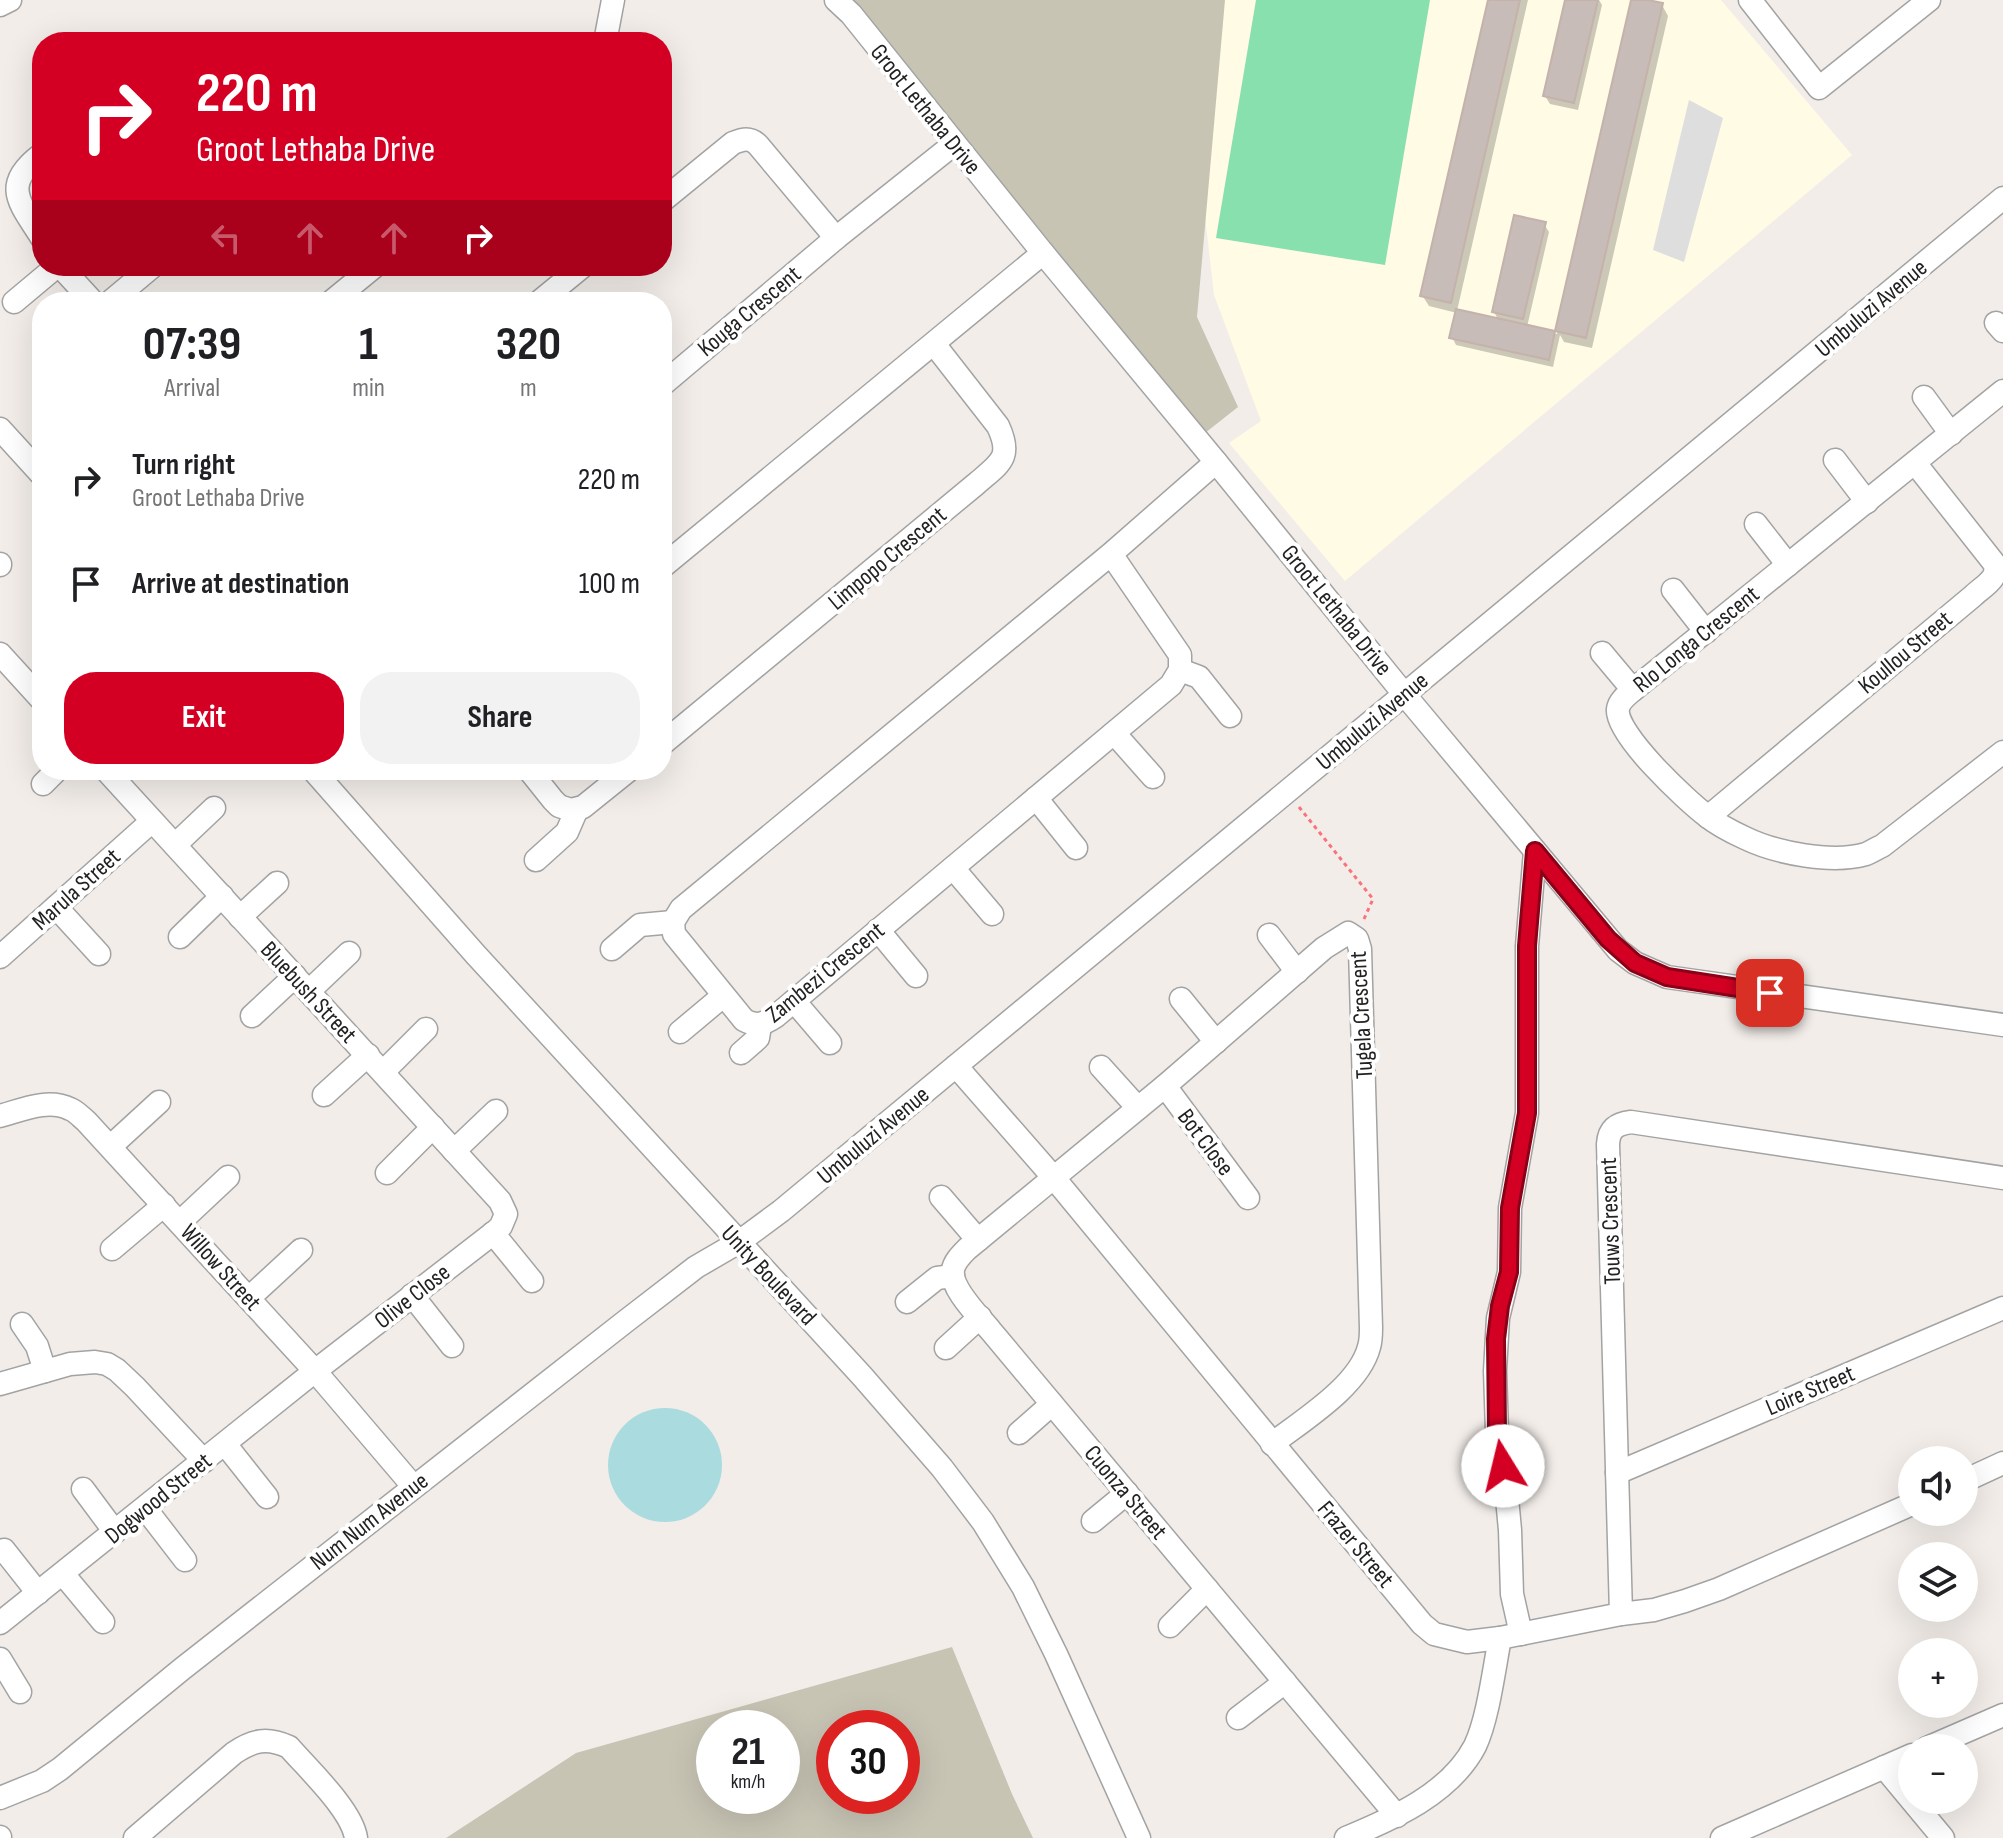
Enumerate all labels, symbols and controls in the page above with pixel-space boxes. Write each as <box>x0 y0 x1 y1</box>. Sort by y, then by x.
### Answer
street label: Groot Lethaba Drive <box>864 38 987 180</box>
text: 220 m <box>196 61 318 128</box>
icon: right <box>64 64 168 168</box>
text: Groot Lethaba Drive <box>196 129 435 172</box>
icon: left <box>204 216 248 260</box>
icon: ahead <box>288 216 332 260</box>
icon: ahead <box>372 216 416 260</box>
icon: right <box>456 216 500 260</box>
street label: Umbuluzi Avenue <box>1809 253 1933 364</box>
street label: Kouga Crescent <box>692 260 807 363</box>
text: 07:39 <box>143 316 241 373</box>
text: 1 <box>359 316 378 373</box>
text: 320 <box>496 316 561 373</box>
text: Arrival <box>164 373 220 404</box>
text: min <box>352 373 385 404</box>
text: m <box>520 373 537 404</box>
text: Turn right <box>132 447 235 483</box>
icon: right <box>64 458 108 502</box>
text: 220 m <box>578 462 640 498</box>
text: Groot Lethaba Drive <box>132 483 305 514</box>
street label: Limpopo Crescent <box>822 500 952 616</box>
street label: Groot Lethaba Drive <box>1275 539 1398 681</box>
icon: arrive <box>64 562 108 606</box>
text: Arrive at destination <box>132 566 349 602</box>
text: 100 m <box>579 566 640 602</box>
street label: Rlo Longa Crescent <box>1627 580 1765 699</box>
street label: Koullou Street <box>1852 605 1958 700</box>
street label: Umbuluzi Avenue <box>1310 666 1434 777</box>
button: Exit <box>64 672 344 764</box>
button: Share <box>360 672 640 764</box>
street label: Marula Street <box>26 842 126 936</box>
street label: Zambezi Crescent <box>760 916 890 1029</box>
street label: Bluebush Street <box>254 936 363 1049</box>
street label: Tugela Crescent <box>1344 950 1379 1080</box>
pin <box>1736 959 1804 1027</box>
icon: arrive <box>1748 971 1792 1015</box>
street label: Umbuluzi Avenue <box>811 1080 935 1191</box>
street label: Bot Close <box>1171 1103 1240 1181</box>
street label: Touws Crescent <box>1594 1157 1627 1285</box>
street label: Willow Street <box>174 1218 267 1317</box>
street label: Unity Boulevard <box>715 1219 822 1331</box>
street label: Olive Close <box>369 1258 456 1335</box>
street label: Loire Street <box>1761 1359 1859 1422</box>
position arrow <box>1461 1424 1545 1508</box>
street label: Cuonza Street <box>1078 1439 1173 1545</box>
map controls <box>1898 1446 1978 1814</box>
button: sound <box>1898 1446 1978 1526</box>
street label: Dogwood Street <box>99 1447 218 1550</box>
street label: Num Num Avenue <box>305 1466 434 1576</box>
street label: Frazer Street <box>1311 1495 1400 1594</box>
button: layers <box>1898 1542 1978 1622</box>
button: + <box>1898 1638 1978 1718</box>
speed limit sign: 30 <box>816 1710 920 1814</box>
text: 21 <box>731 1728 765 1776</box>
button: − <box>1898 1734 1978 1814</box>
text: km/h <box>731 1770 765 1794</box>

